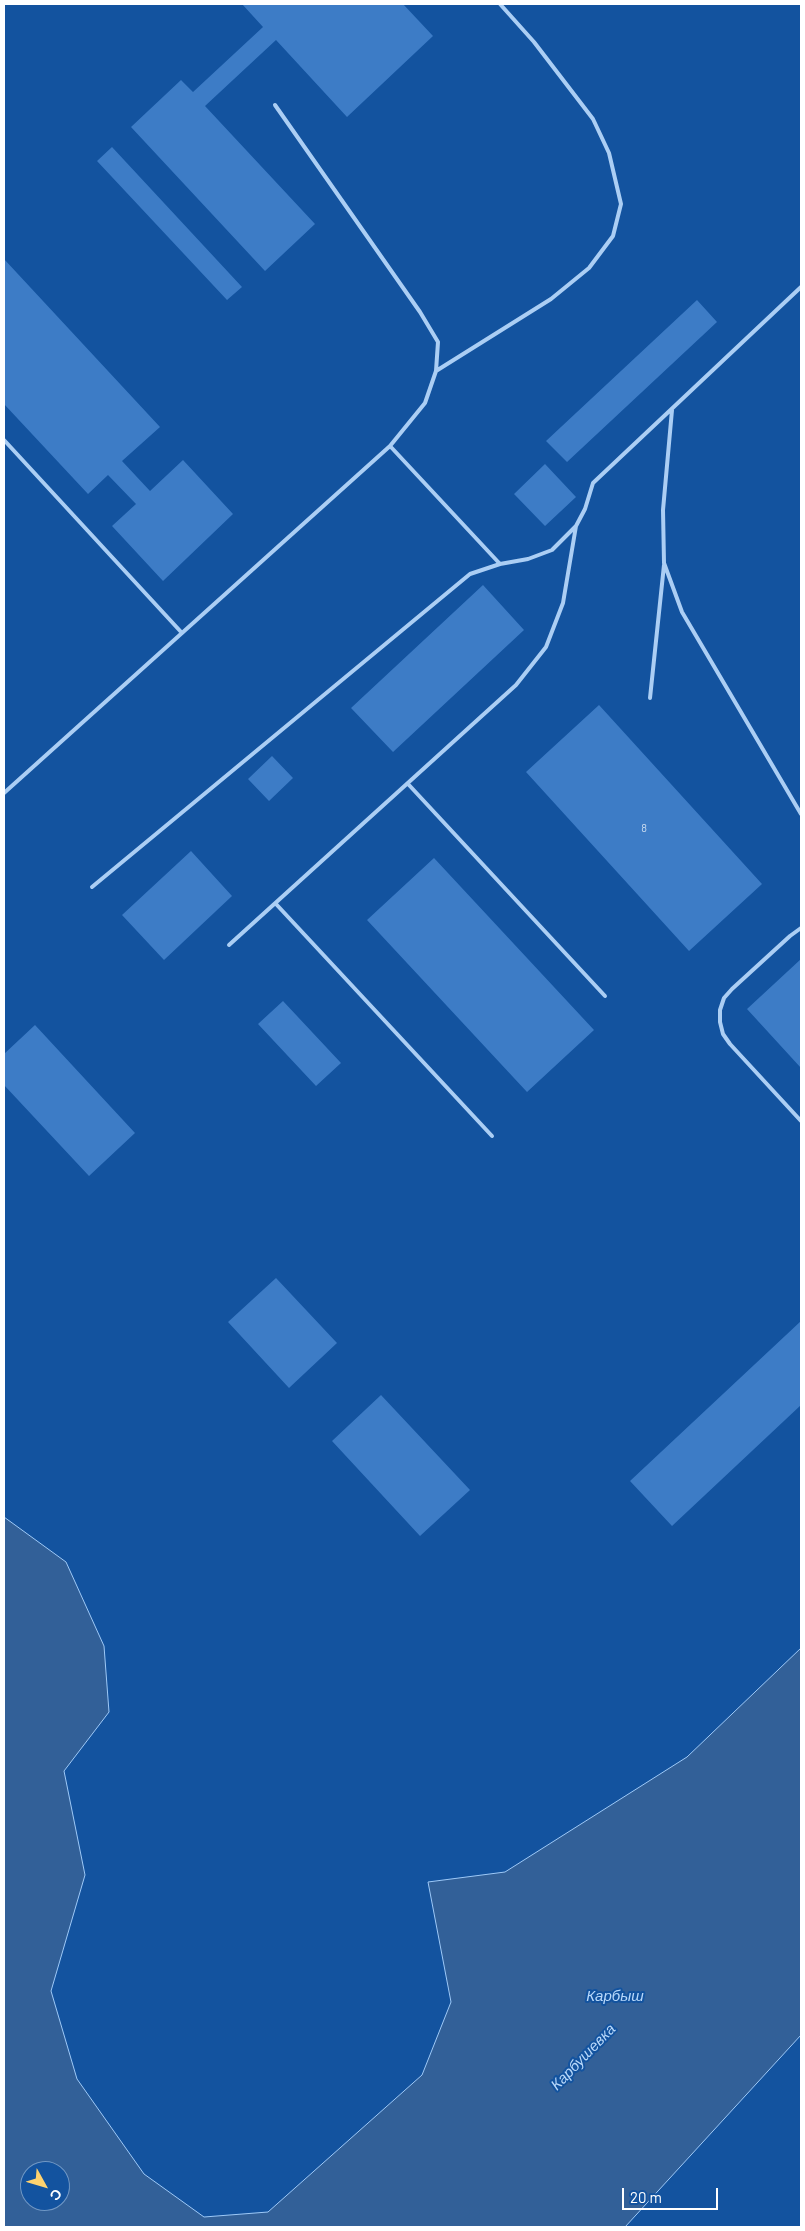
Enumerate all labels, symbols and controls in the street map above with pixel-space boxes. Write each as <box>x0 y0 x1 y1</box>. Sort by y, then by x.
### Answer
house number: 8 <box>641 821 647 835</box>
water label: Карбыш <box>586 1987 644 2005</box>
water label: Карбушевка <box>547 2020 619 2094</box>
north arrow <box>20 2161 70 2211</box>
scale bar <box>625 2178 721 2210</box>
text: С <box>46 2186 66 2204</box>
text: 20 m <box>630 2188 662 2206</box>

